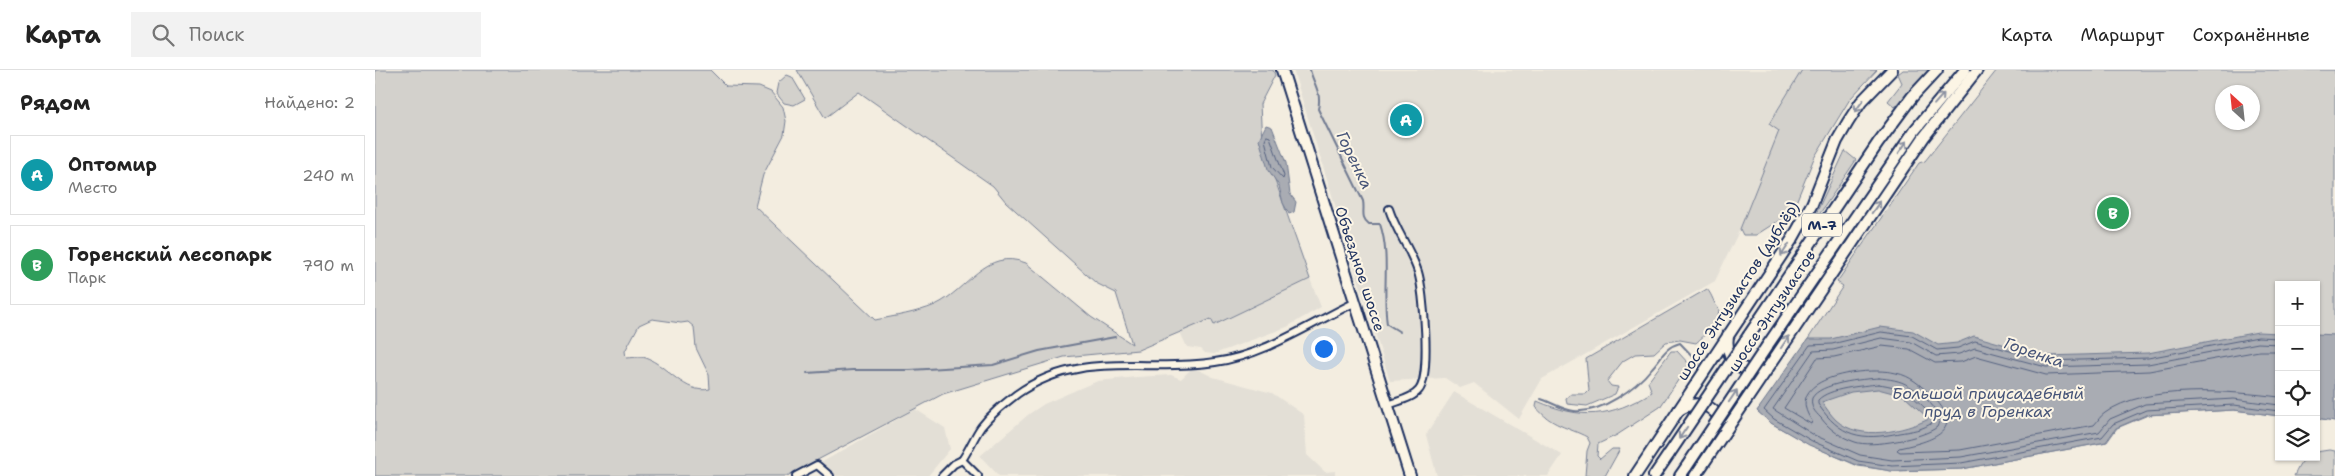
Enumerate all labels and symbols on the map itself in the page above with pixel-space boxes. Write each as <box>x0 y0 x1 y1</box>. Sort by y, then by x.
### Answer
north arrow <box>2215 85 2260 130</box>
one-way arrow <box>1933 93 1944 106</box>
one-way arrow <box>1854 99 1864 113</box>
pin: A <box>1390 101 1422 139</box>
water label: Горенка <box>1332 128 1378 193</box>
one-way arrow <box>1898 140 1908 154</box>
pin: B <box>2097 194 2129 232</box>
street label: шоссе Энтузиастов (дублёр) <box>1673 198 1803 384</box>
one-way arrow <box>1871 200 1881 214</box>
street label: Объездное шоссе <box>1330 204 1390 334</box>
road number: М-7 <box>1802 214 1842 236</box>
one-way arrow <box>1780 242 1790 256</box>
street label: шоссе Энтузиастов <box>1725 247 1819 375</box>
water label: Горенка <box>2001 332 2067 373</box>
one-way arrow <box>1780 335 1790 349</box>
your location <box>1311 336 1337 362</box>
water label: Большой приусадебный пруд в Горенках <box>1892 383 2084 422</box>
one-way arrow <box>1727 389 1738 403</box>
one-way arrow <box>1678 426 1688 440</box>

